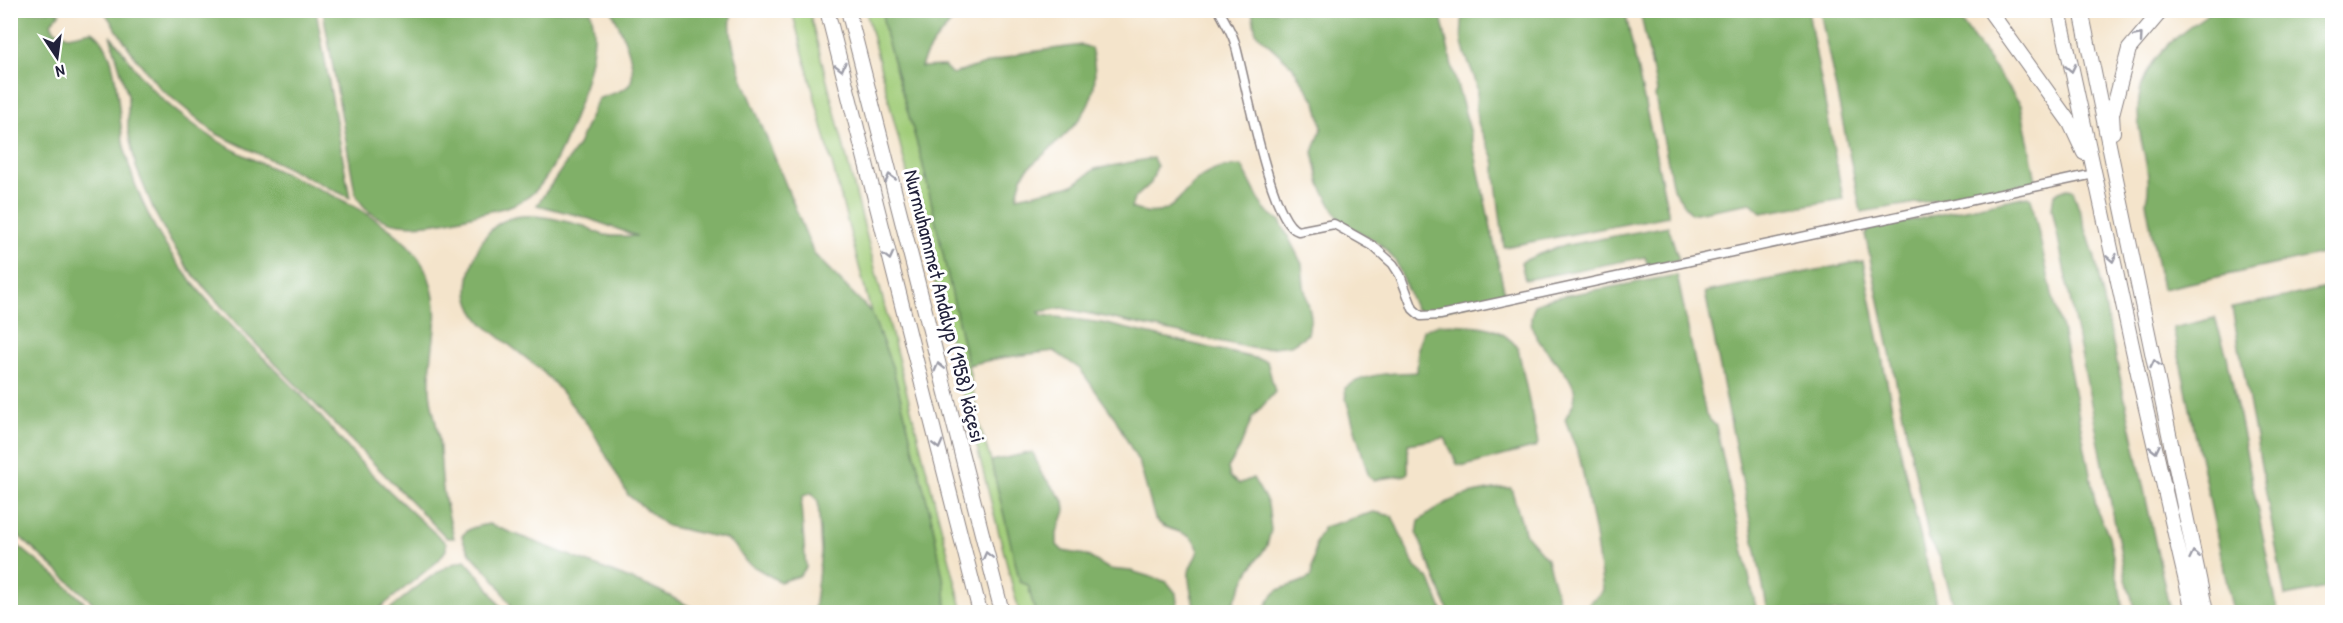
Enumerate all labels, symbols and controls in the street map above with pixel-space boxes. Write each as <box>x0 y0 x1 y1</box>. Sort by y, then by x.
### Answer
north arrow <box>27 27 87 87</box>
one-way arrow <box>2132 33 2143 44</box>
text: N <box>53 60 67 83</box>
one-way arrow <box>834 62 847 72</box>
one-way arrow <box>2064 62 2077 72</box>
street label: Nurmuhammet Andalyp (1958) köçesi <box>897 167 993 445</box>
one-way arrow <box>885 173 898 183</box>
one-way arrow <box>882 251 895 261</box>
one-way arrow <box>2105 253 2118 263</box>
one-way arrow <box>2149 359 2162 369</box>
one-way arrow <box>934 362 947 372</box>
one-way arrow <box>930 440 943 450</box>
one-way arrow <box>2148 443 2161 453</box>
one-way arrow <box>2188 550 2201 560</box>
one-way arrow <box>982 551 995 561</box>

